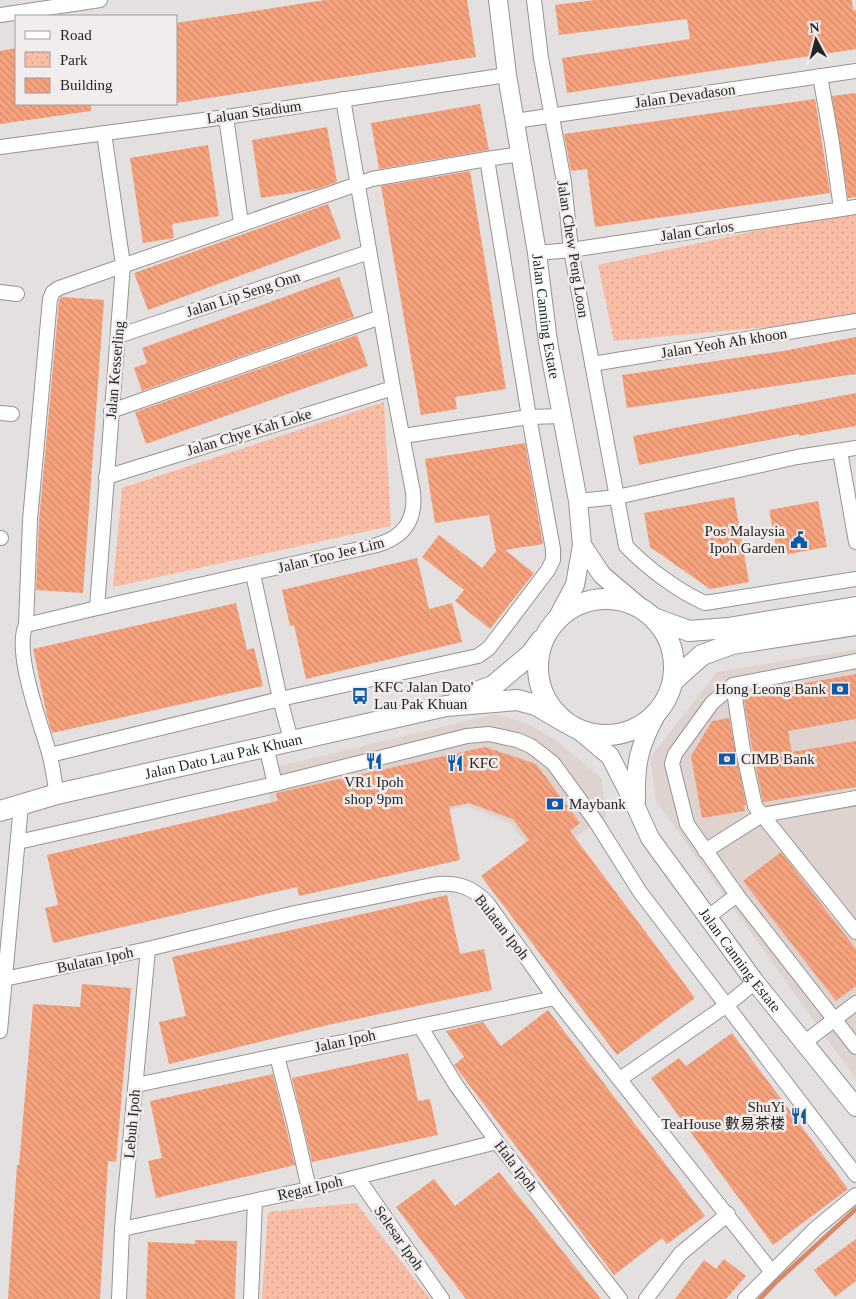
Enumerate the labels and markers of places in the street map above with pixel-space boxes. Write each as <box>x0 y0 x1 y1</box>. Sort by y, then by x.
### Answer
place label: Pos Malaysia Ipoh Garden <box>705 523 785 556</box>
public building icon: Pos Malaysia Ipoh Garden <box>789 530 809 550</box>
place label: KFC Jalan Dato' Lau Pak Khuan <box>374 679 474 712</box>
bank icon: Hong Leong Bank <box>830 679 850 699</box>
place label: Hong Leong Bank <box>715 681 826 697</box>
bus stop icon: KFC Jalan Dato' Lau Pak Khuan <box>350 686 370 706</box>
bank icon: CIMB Bank <box>717 749 737 769</box>
restaurant icon: VR1 Ipoh shop 9pm <box>364 751 384 771</box>
place label: CIMB Bank <box>741 751 815 767</box>
restaurant icon: KFC <box>445 753 465 773</box>
place label: KFC <box>469 755 498 771</box>
place label: VR1 Ipoh shop 9pm <box>344 774 404 807</box>
bank icon: Maybank <box>545 794 565 814</box>
place label: Maybank <box>569 796 626 812</box>
place label: ShuYi TeaHouse 數易茶楼 <box>661 1099 785 1132</box>
restaurant icon: ShuYi TeaHouse 數易茶楼 <box>789 1106 809 1126</box>

